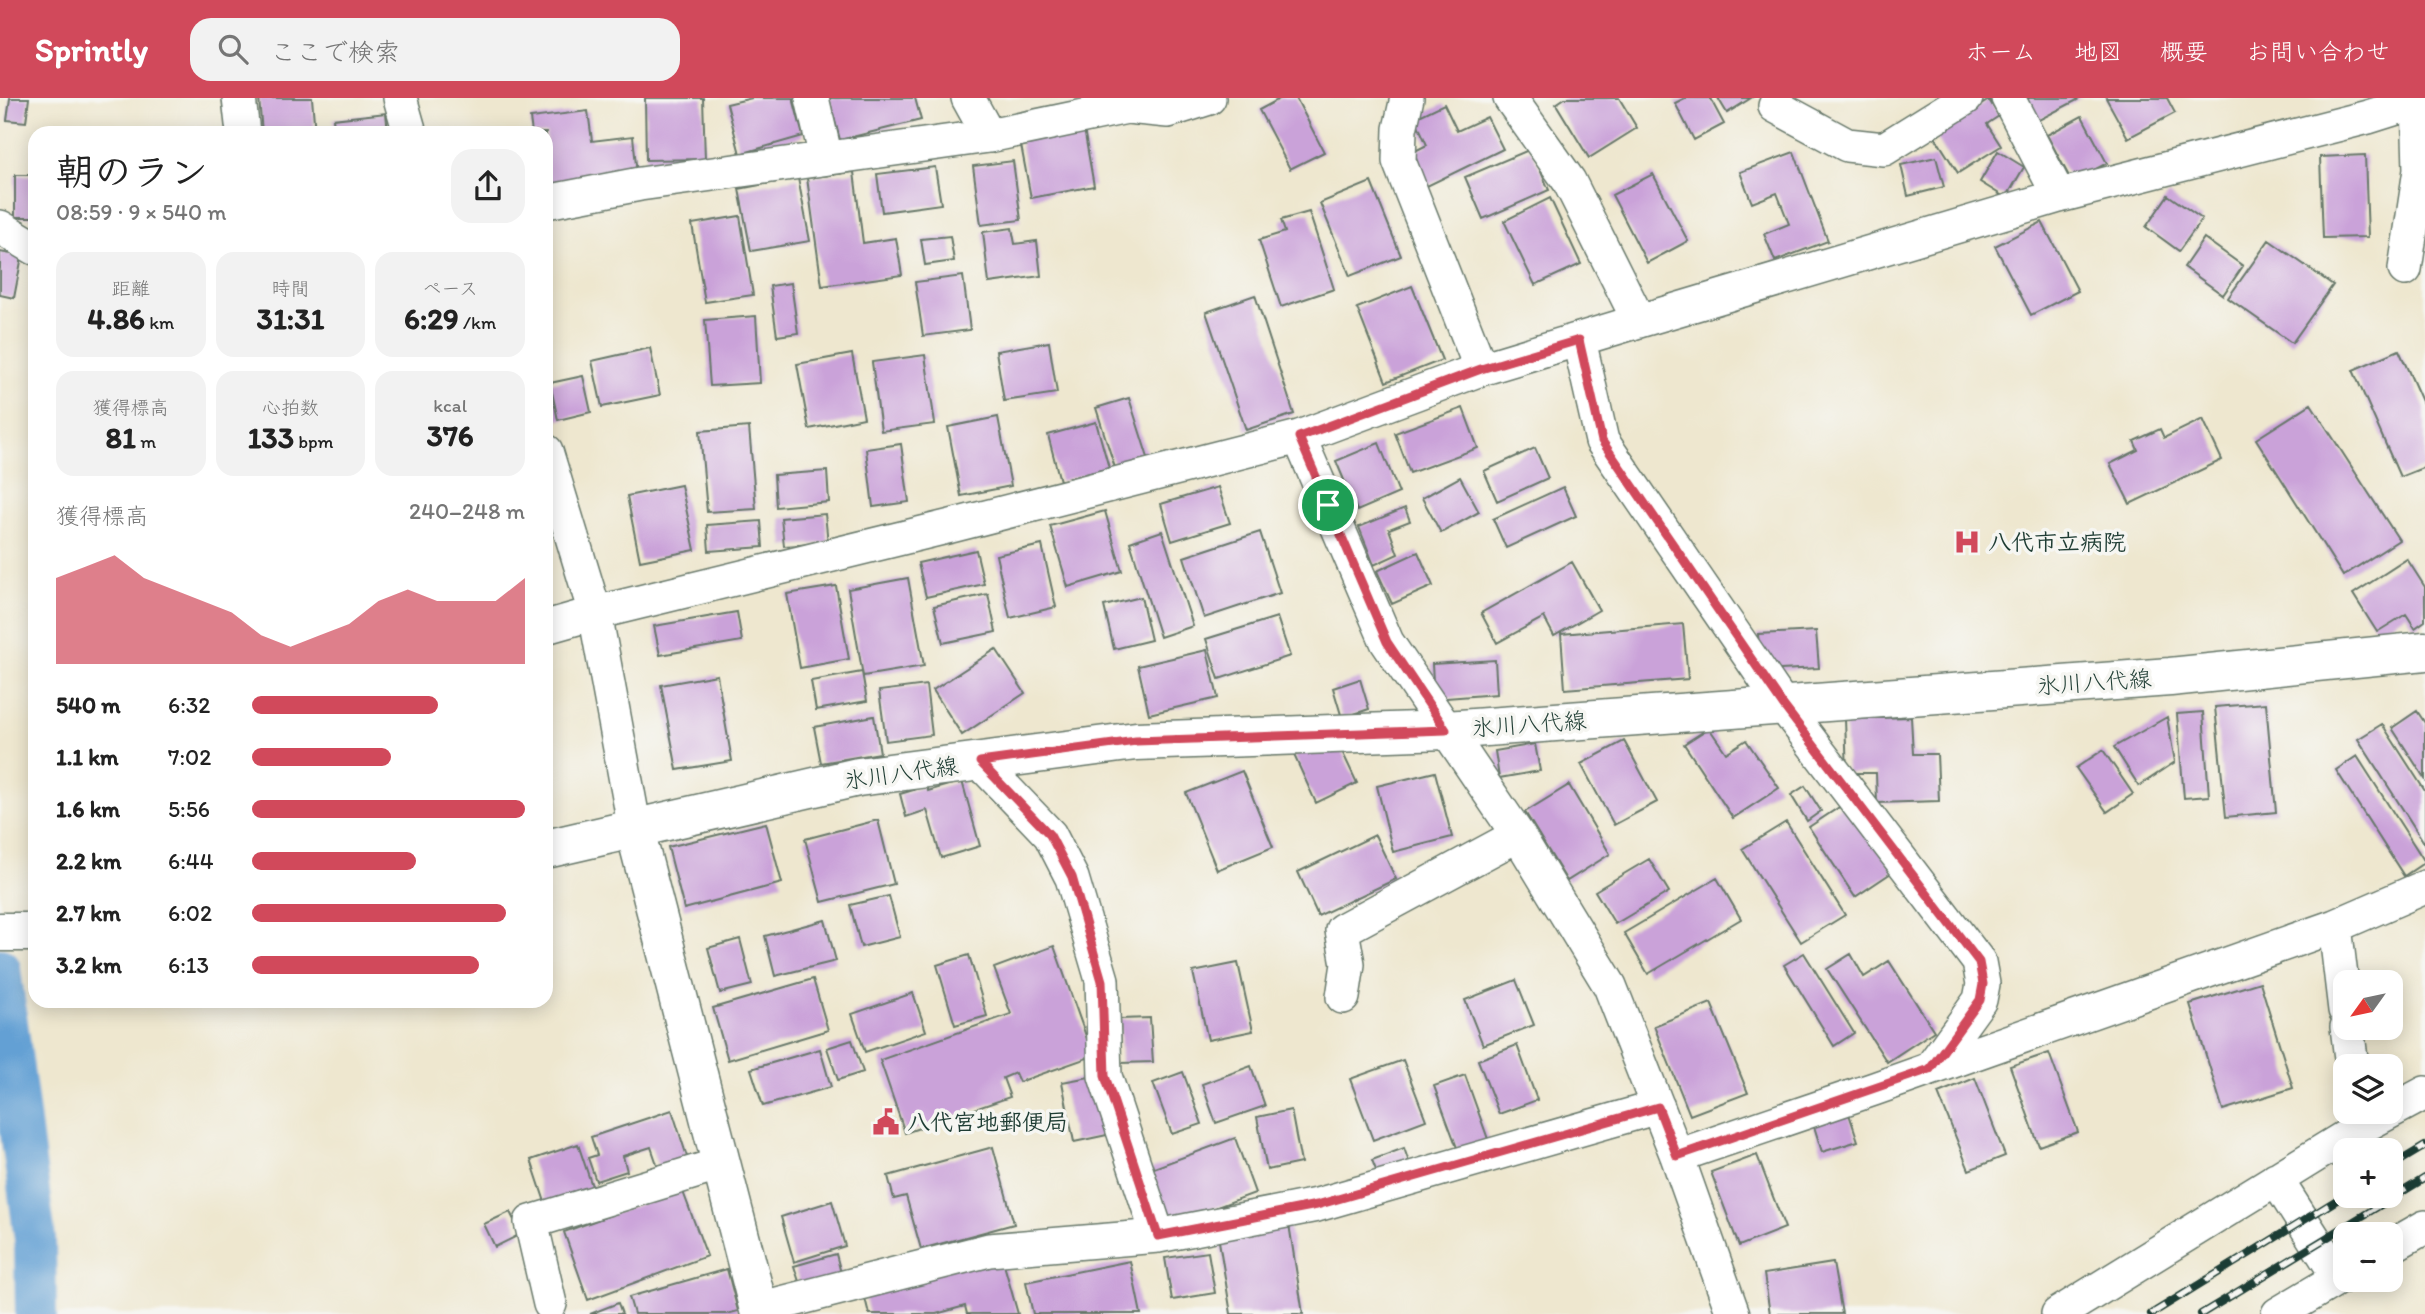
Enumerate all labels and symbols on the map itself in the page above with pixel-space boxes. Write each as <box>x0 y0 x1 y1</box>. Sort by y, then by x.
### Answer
pin <box>1298 475 1358 535</box>
hospital icon: 八代市立病院 <box>1952 527 1982 557</box>
place label: 八代市立病院 <box>1988 528 2126 556</box>
street label: 氷川八代線 <box>2036 664 2152 700</box>
street label: 氷川八代線 <box>1471 706 1587 742</box>
street label: 氷川八代線 <box>842 751 960 795</box>
north arrow <box>2333 970 2403 1040</box>
public building icon: 八代宮地郵便局 <box>871 1107 901 1137</box>
place label: 八代宮地郵便局 <box>907 1108 1068 1136</box>

